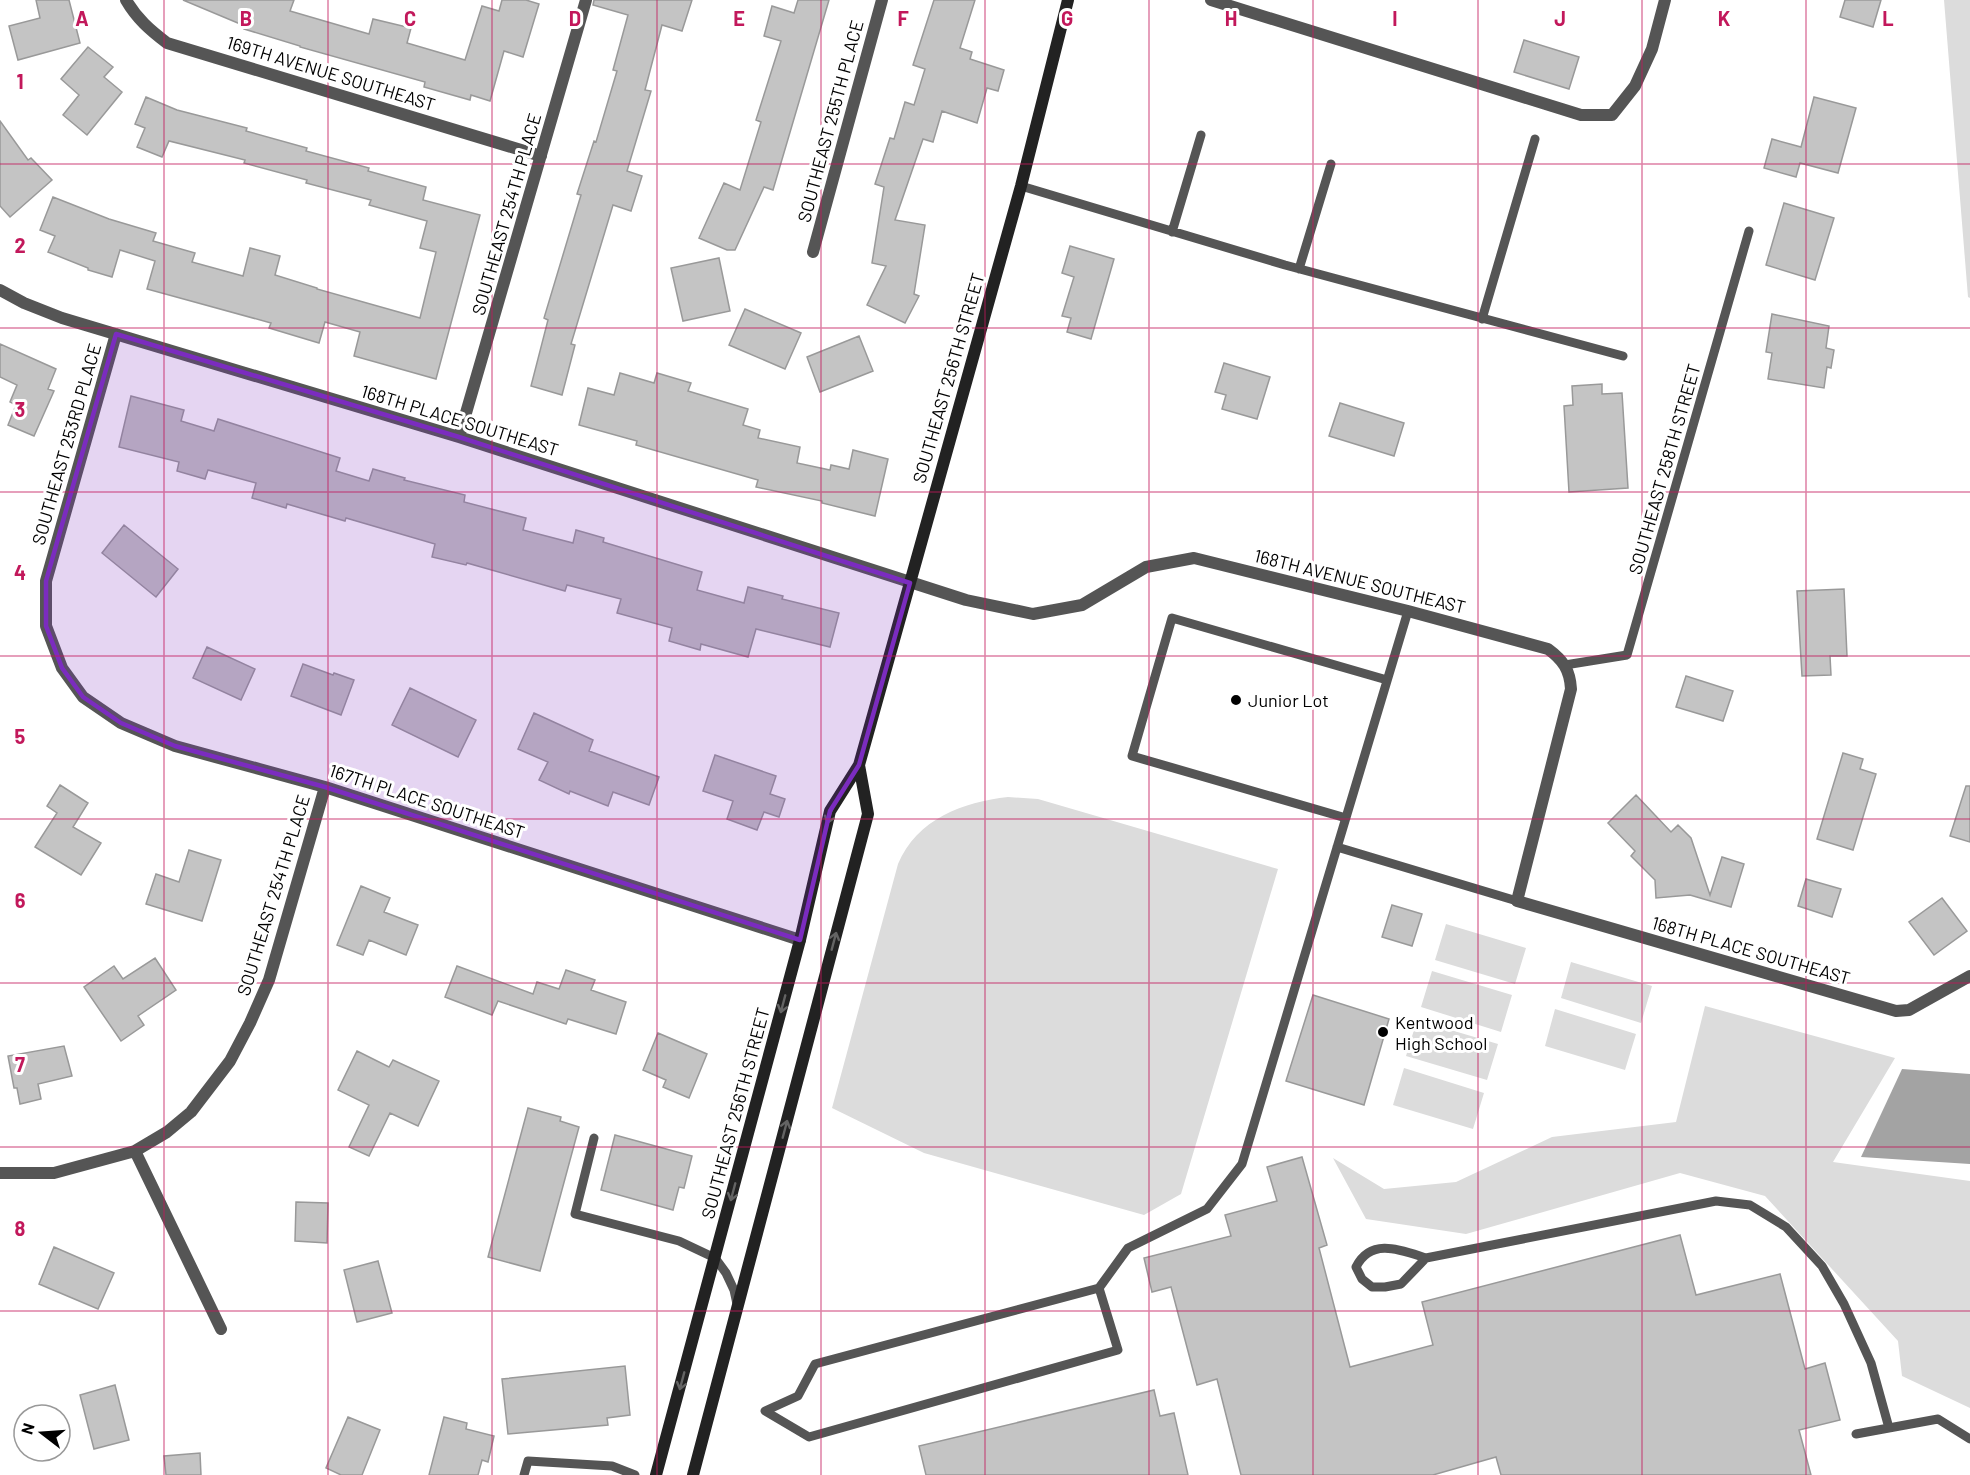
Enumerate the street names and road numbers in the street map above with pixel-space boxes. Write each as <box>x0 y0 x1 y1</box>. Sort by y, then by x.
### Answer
street label: SOUTHEAST 255TH PLACE <box>792 17 868 225</box>
street label: 169TH AVENUE SOUTHEAST <box>224 31 438 115</box>
street label: SOUTHEAST 254TH PLACE <box>467 110 545 318</box>
street label: SOUTHEAST 256TH STREET <box>907 270 989 486</box>
street label: SOUTHEAST 253RD PLACE <box>27 341 105 547</box>
street label: SOUTHEAST 258TH STREET <box>1623 361 1705 577</box>
street label: 168TH PLACE SOUTHEAST <box>359 379 561 461</box>
street label: 168TH AVENUE SOUTHEAST <box>1252 544 1468 618</box>
street label: 167TH PLACE SOUTHEAST <box>326 759 528 843</box>
street label: SOUTHEAST 254TH PLACE <box>232 792 314 998</box>
street label: 168TH PLACE SOUTHEAST <box>1649 911 1853 989</box>
street label: SOUTHEAST 256TH STREET <box>696 1005 774 1221</box>

